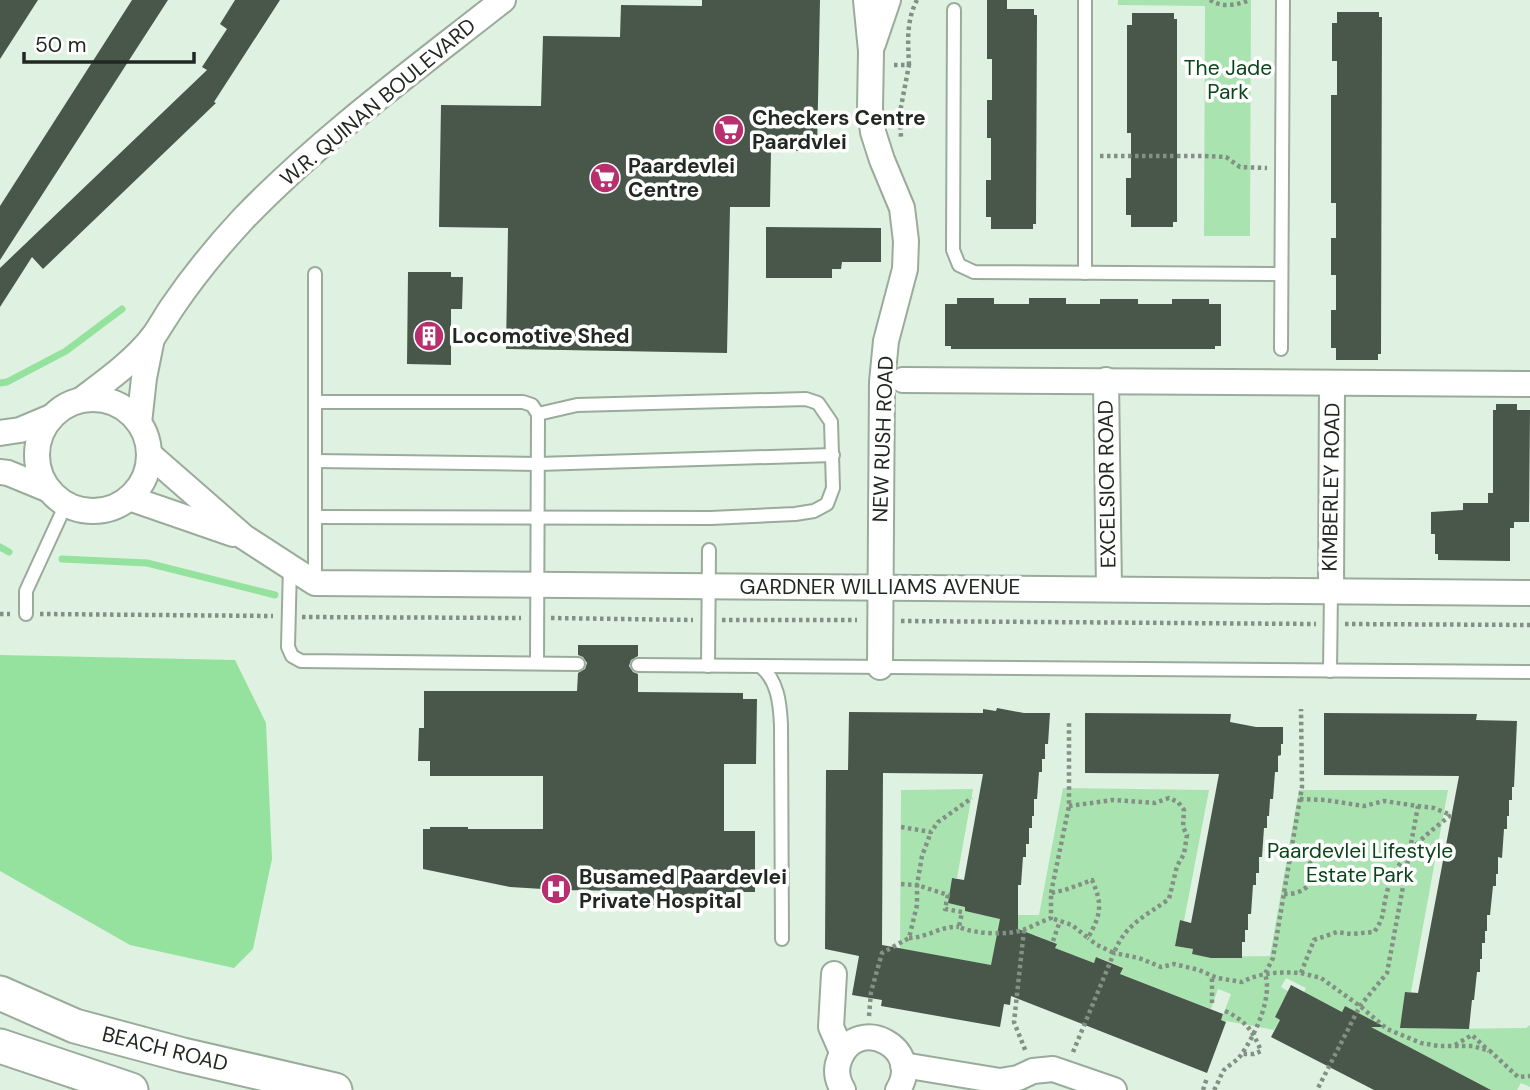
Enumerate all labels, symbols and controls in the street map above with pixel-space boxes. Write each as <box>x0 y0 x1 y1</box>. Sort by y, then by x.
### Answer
street label: W.R. QUINAN BOULEVARD <box>274 12 482 192</box>
scale bar <box>24 21 194 65</box>
text: 50 m <box>35 31 86 59</box>
park label: The Jade Park <box>1184 54 1272 106</box>
place label: Checkers Centre Paardvlei <box>752 104 926 156</box>
supermarket icon: Checkers Centre Paardvlei <box>712 113 746 147</box>
place label: Paardevlei Centre <box>628 152 735 204</box>
supermarket icon: Paardevlei Centre <box>588 161 622 195</box>
building icon: Locomotive Shed <box>412 319 446 353</box>
place label: Locomotive Shed <box>452 322 630 350</box>
street label: NEW RUSH ROAD <box>866 355 900 523</box>
street label: EXCELSIOR ROAD <box>1092 400 1122 568</box>
street label: KIMBERLEY ROAD <box>1316 402 1346 572</box>
street label: GARDNER WILLIAMS AVENUE <box>740 573 1020 601</box>
park label: Paardevlei Lifestyle Estate Park <box>1267 837 1453 889</box>
place label: Busamed Paardevlei Private Hospital <box>579 863 787 915</box>
hospital icon: Busamed Paardevlei Private Hospital <box>539 872 573 906</box>
street label: BEACH ROAD <box>99 1020 231 1078</box>

